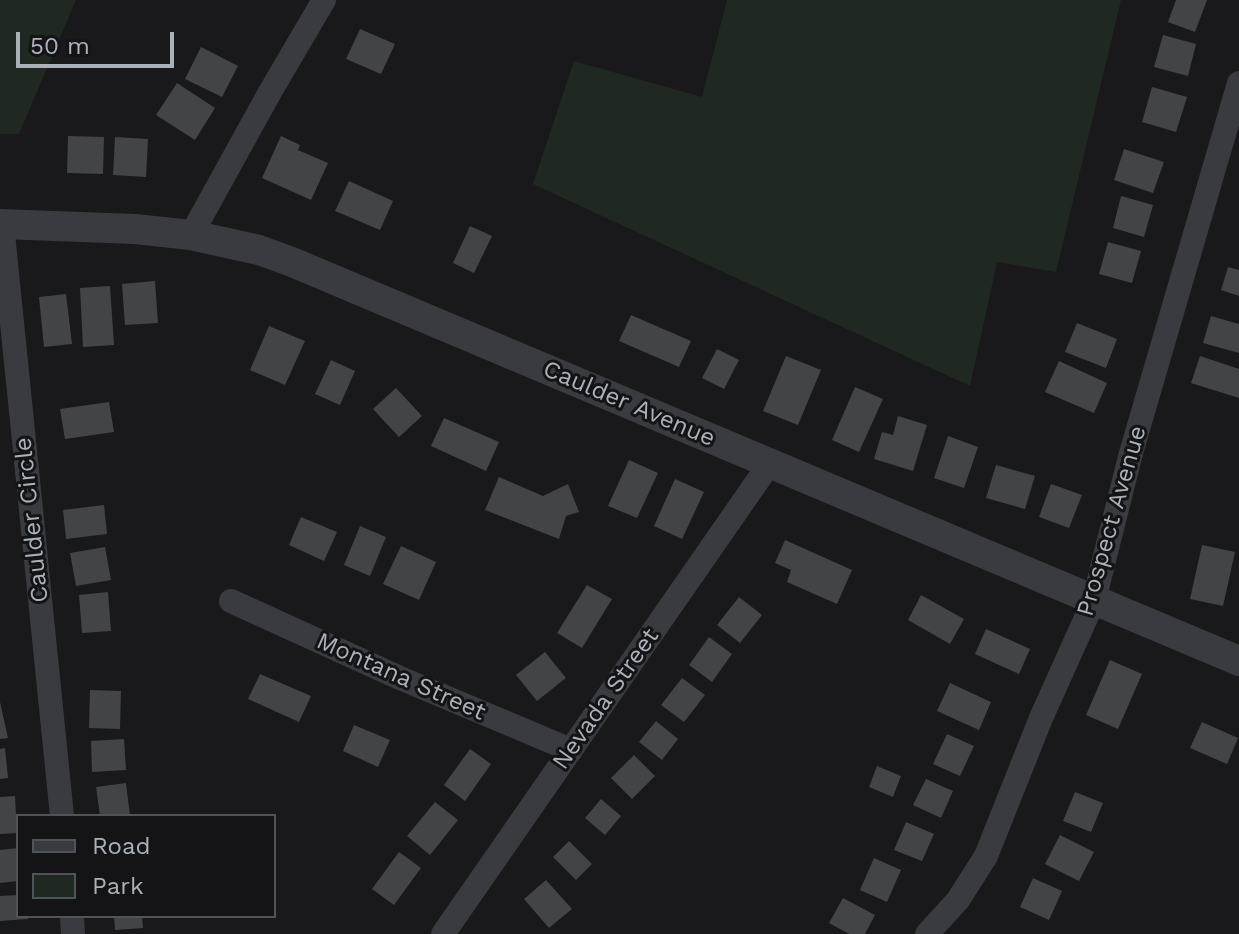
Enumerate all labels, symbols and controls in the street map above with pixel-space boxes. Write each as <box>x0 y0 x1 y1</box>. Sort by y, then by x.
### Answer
scale bar <box>20 16 178 66</box>
text: 50 m <box>30 32 90 60</box>
street label: Caulder Avenue <box>539 355 719 453</box>
street label: Prospect Avenue <box>1071 423 1153 619</box>
street label: Caulder Circle <box>9 436 55 604</box>
street label: Nevada Street <box>547 623 665 775</box>
street label: Montana Street <box>312 627 490 727</box>
legend <box>16 814 276 918</box>
text: Road <box>92 832 151 860</box>
text: Park <box>92 872 144 900</box>

